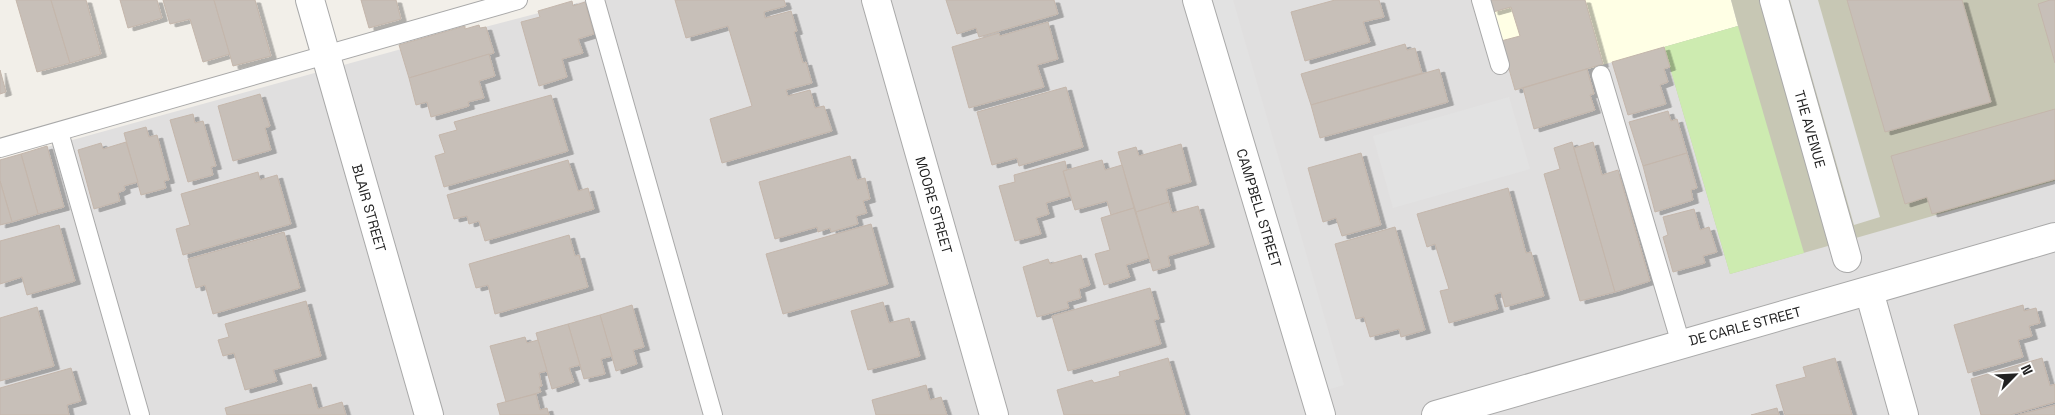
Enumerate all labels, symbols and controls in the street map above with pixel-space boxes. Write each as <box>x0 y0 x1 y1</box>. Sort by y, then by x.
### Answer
street label: THE AVENUE <box>1790 88 1830 170</box>
street label: CAMPBELL STREET <box>1232 147 1286 269</box>
street label: MOORE STREET <box>912 154 956 256</box>
street label: BLAIR STREET <box>348 162 390 254</box>
street label: DE CARLE STREET <box>1687 302 1803 350</box>
north arrow <box>1990 350 2040 400</box>
text: N <box>2017 362 2037 378</box>

